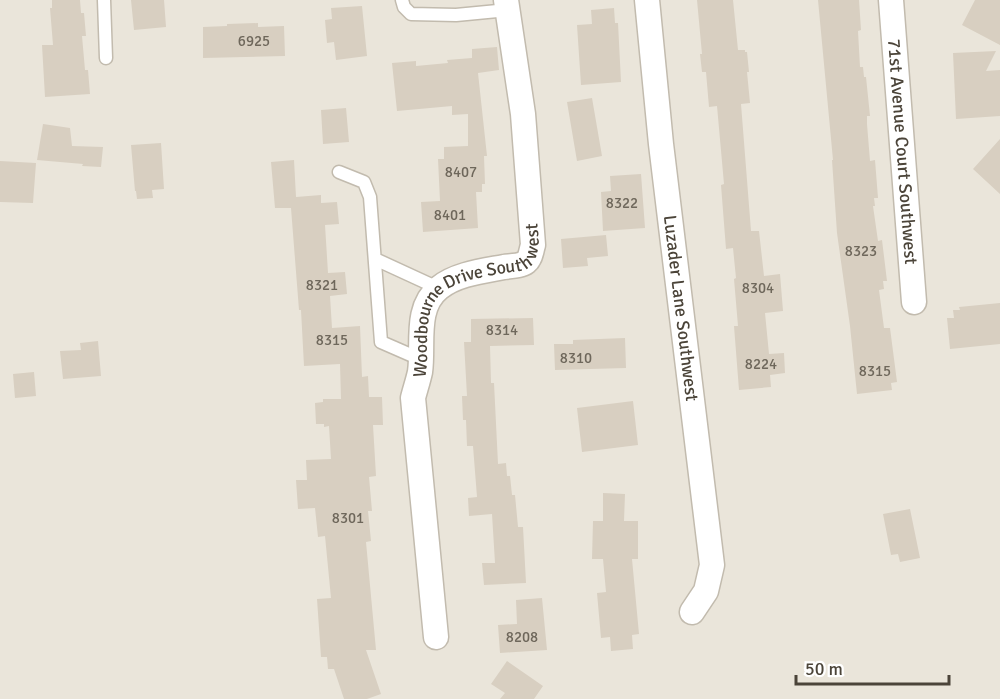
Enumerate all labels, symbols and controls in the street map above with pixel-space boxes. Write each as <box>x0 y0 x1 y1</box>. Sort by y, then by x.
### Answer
house number: 6925 <box>238 32 270 50</box>
street label: 71st Avenue Court Southwest <box>883 38 922 265</box>
house number: 8407 <box>445 163 477 181</box>
house number: 8322 <box>606 194 638 212</box>
house number: 8401 <box>434 206 466 224</box>
street label: Luzader Lane Southwest <box>659 214 703 402</box>
street label: Woodbourne Drive Southwest <box>408 223 544 379</box>
house number: 8323 <box>845 242 877 260</box>
house number: 8321 <box>306 276 338 294</box>
house number: 8304 <box>742 279 774 297</box>
house number: 8314 <box>486 321 518 339</box>
house number: 8315 <box>316 331 348 349</box>
house number: 8310 <box>560 349 592 367</box>
house number: 8224 <box>745 355 777 373</box>
house number: 8315 <box>859 362 891 380</box>
house number: 8301 <box>332 509 364 527</box>
house number: 8208 <box>506 628 538 646</box>
scale bar <box>796 648 949 686</box>
text: 50 m <box>805 658 843 680</box>

